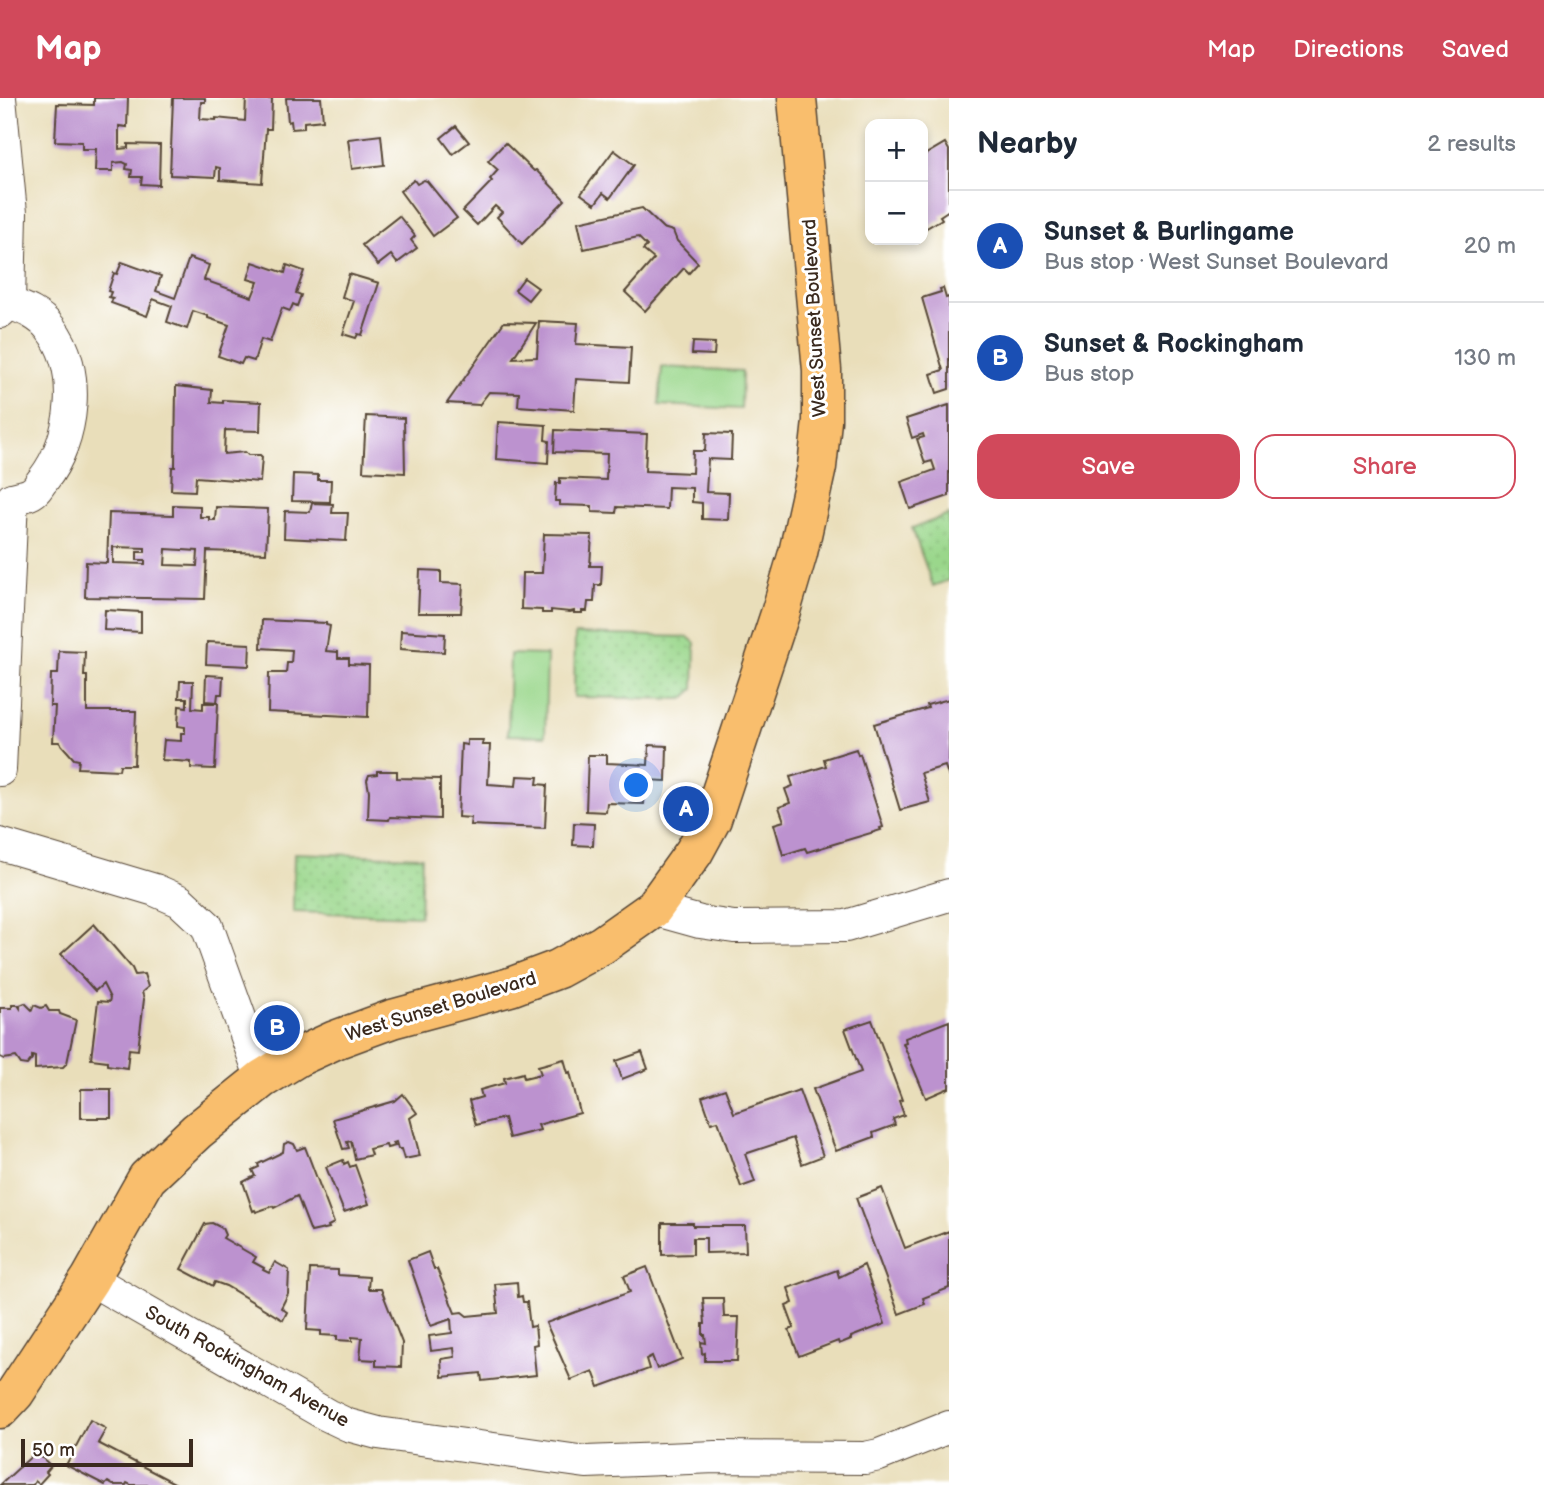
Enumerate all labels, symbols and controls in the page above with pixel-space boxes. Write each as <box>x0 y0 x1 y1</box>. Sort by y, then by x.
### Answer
text: Map <box>35 29 101 69</box>
text: Map <box>1207 35 1255 64</box>
text: Directions <box>1293 35 1404 64</box>
text: Saved <box>1442 35 1509 64</box>
map controls <box>865 119 928 245</box>
button: + <box>865 119 928 182</box>
text: Nearby <box>977 126 1077 162</box>
text: 2 results <box>1427 130 1516 158</box>
button: − <box>865 182 928 245</box>
text: Sunset & Burlingame <box>1044 217 1294 248</box>
street label: West Sunset Boulevard <box>798 218 832 418</box>
text: A <box>993 232 1007 260</box>
text: 20 m <box>1464 232 1516 260</box>
text: Bus stop · West Sunset Boulevard <box>1044 248 1389 276</box>
text: Sunset & Rockingham <box>1044 329 1304 360</box>
text: B <box>992 344 1008 372</box>
text: 130 m <box>1454 344 1516 372</box>
text: Bus stop <box>1044 360 1134 388</box>
button: Save <box>977 434 1240 499</box>
button: Share <box>1254 434 1516 499</box>
your location <box>619 768 653 802</box>
pin: A <box>663 783 709 835</box>
street label: West Sunset Boulevard <box>343 967 539 1047</box>
pin: B <box>254 1002 300 1054</box>
street label: South Rockingham Avenue <box>141 1301 353 1433</box>
scale bar <box>21 1436 192 1468</box>
text: 50 m <box>32 1439 75 1462</box>

